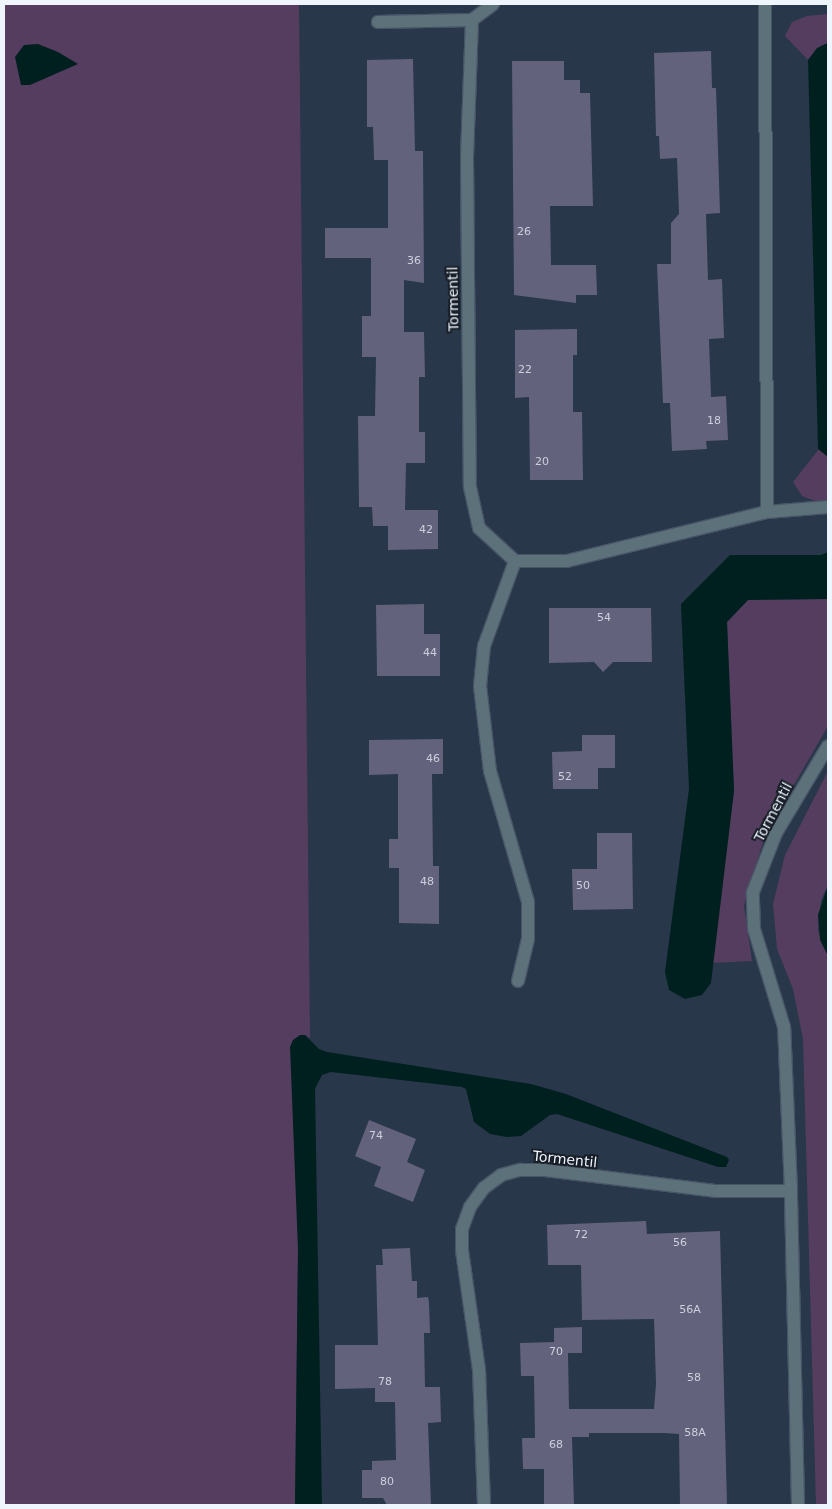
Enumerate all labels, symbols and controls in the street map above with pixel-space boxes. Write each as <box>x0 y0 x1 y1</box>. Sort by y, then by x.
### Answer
house number: 26 <box>517 225 531 239</box>
house number: 36 <box>407 254 421 268</box>
street label: Tormentil <box>444 267 462 331</box>
house number: 22 <box>518 363 532 377</box>
house number: 18 <box>707 414 721 428</box>
house number: 20 <box>535 455 549 469</box>
house number: 42 <box>419 523 433 537</box>
house number: 54 <box>597 611 611 625</box>
house number: 44 <box>423 646 437 660</box>
house number: 46 <box>426 752 440 766</box>
house number: 52 <box>558 770 572 784</box>
street label: Tormentil <box>750 780 796 844</box>
house number: 48 <box>420 875 434 889</box>
house number: 50 <box>576 879 590 893</box>
house number: 74 <box>369 1129 383 1143</box>
street label: Tormentil <box>532 1147 598 1171</box>
house number: 72 <box>574 1228 588 1242</box>
house number: 56 <box>673 1236 687 1250</box>
house number: 56A <box>679 1303 701 1317</box>
house number: 70 <box>549 1345 563 1359</box>
house number: 58 <box>687 1371 701 1385</box>
house number: 78 <box>378 1375 392 1389</box>
house number: 58A <box>684 1426 706 1440</box>
house number: 68 <box>549 1438 563 1452</box>
house number: 80 <box>380 1475 394 1489</box>

